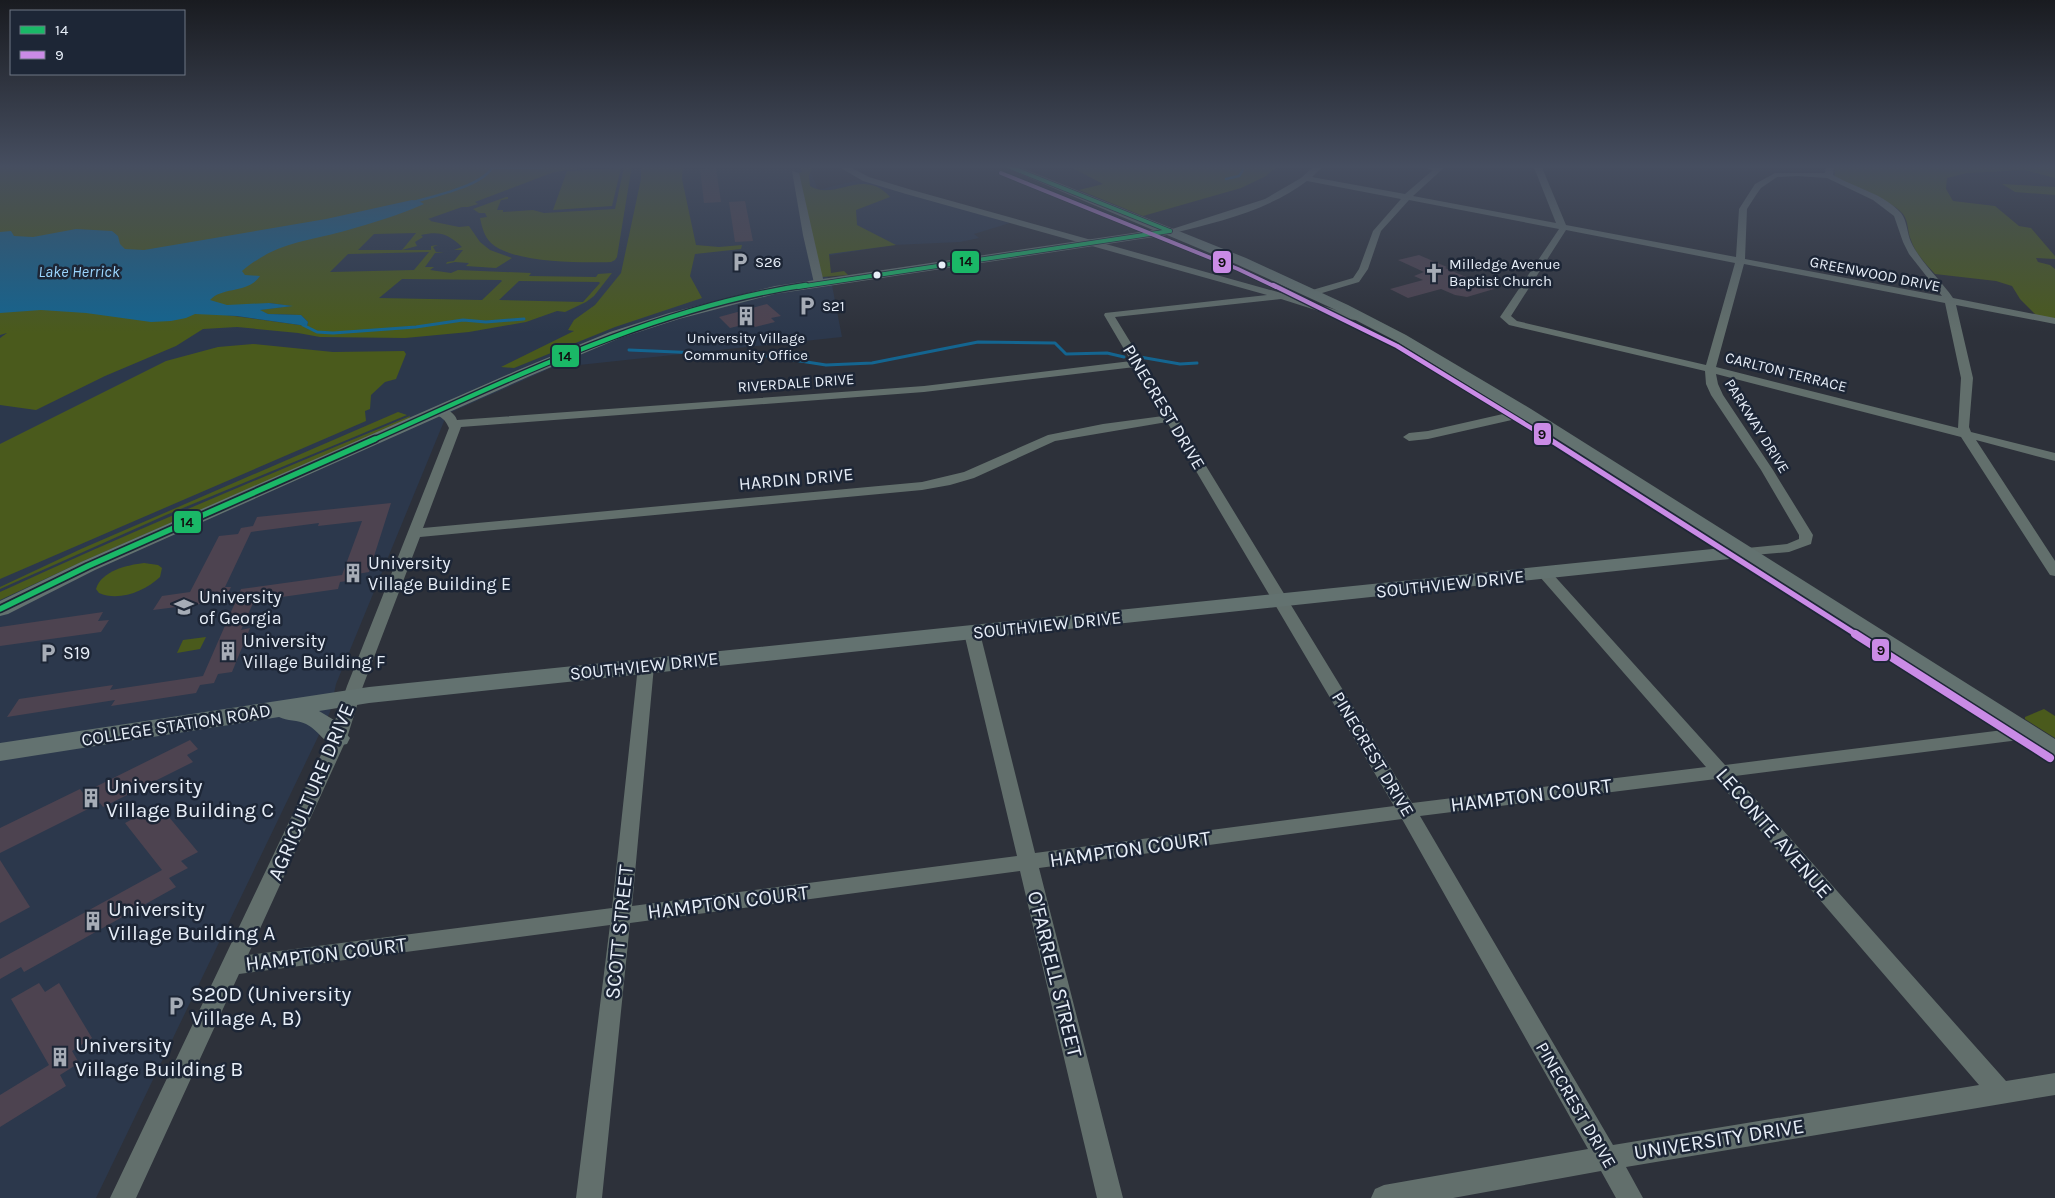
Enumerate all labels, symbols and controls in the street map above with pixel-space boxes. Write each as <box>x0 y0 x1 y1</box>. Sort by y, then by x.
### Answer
legend <box>10 10 185 75</box>
text: 14 <box>55 21 69 39</box>
text: 9 <box>55 46 64 64</box>
line badge: 14 <box>951 250 980 274</box>
line badge: 9 <box>1212 250 1232 274</box>
parking icon: S26 <box>729 251 751 273</box>
place label: S26 <box>755 253 781 271</box>
text: 14 <box>959 253 973 270</box>
street label: GREENWOOD DRIVE <box>1808 253 1942 295</box>
text: 9 <box>1218 254 1226 271</box>
place label: Milledge Avenue Baptist Church <box>1449 255 1560 290</box>
unlabelled marker <box>937 260 947 270</box>
water label: Lake Herrick <box>38 262 121 281</box>
church icon: Milledge Avenue Baptist Church <box>1423 262 1445 284</box>
unlabelled marker <box>872 270 882 280</box>
parking icon: S21 <box>796 295 818 317</box>
place label: S21 <box>822 297 845 315</box>
building icon: University Village Community Office <box>735 305 757 327</box>
place label: University Village Community Office <box>684 329 808 364</box>
street label: PINECREST DRIVE <box>1118 340 1210 474</box>
line badge: 14 <box>551 344 580 368</box>
text: 14 <box>558 348 572 365</box>
street label: CARLTON TERRACE <box>1723 348 1849 396</box>
street label: RIVERDALE DRIVE <box>737 370 855 396</box>
street label: PARKWAY DRIVE <box>1721 376 1793 476</box>
line badge: 9 <box>1533 422 1552 446</box>
text: 9 <box>1538 426 1546 443</box>
street label: HARDIN DRIVE <box>738 463 854 495</box>
line badge: 14 <box>173 510 202 534</box>
text: 14 <box>180 514 194 531</box>
place label: University Village Building E <box>368 552 511 595</box>
building icon: University Village Building E <box>342 562 364 584</box>
street label: SOUTHVIEW DRIVE <box>1375 565 1525 603</box>
place label: University of Georgia <box>199 586 282 629</box>
school or university icon: University of Georgia <box>173 596 195 618</box>
street label: SOUTHVIEW DRIVE <box>972 606 1122 644</box>
place label: University Village Building F <box>243 630 385 673</box>
line badge: 9 <box>1871 638 1890 662</box>
building icon: University Village Building F <box>217 640 239 662</box>
parking icon: S19 <box>37 642 59 664</box>
place label: S19 <box>63 642 90 664</box>
text: 9 <box>1877 642 1885 659</box>
street label: SOUTHVIEW DRIVE <box>569 647 719 685</box>
street label: PINECREST DRIVE <box>1327 687 1419 821</box>
street label: COLLEGE STATION ROAD <box>80 699 272 751</box>
street label: AGRICULTURE DRIVE <box>263 700 359 884</box>
street label: LECONTE AVENUE <box>1711 763 1837 903</box>
street label: HAMPTON COURT <box>1449 773 1614 817</box>
place label: University Village Building C <box>106 774 274 822</box>
building icon: University Village Building C <box>80 787 102 809</box>
street label: HAMPTON COURT <box>1048 826 1213 872</box>
street label: SCOTT STREET <box>600 863 638 1001</box>
street label: HAMPTON COURT <box>646 880 811 924</box>
street label: O'FARRELL STREET <box>1023 888 1087 1060</box>
place label: University Village Building A <box>108 897 275 945</box>
building icon: University Village Building A <box>82 910 104 932</box>
street label: HAMPTON COURT <box>244 932 409 976</box>
place label: S20D (University Village A, B) <box>191 982 351 1030</box>
parking icon: S20D (University Village A, B) <box>165 995 187 1017</box>
place label: University Village Building B <box>75 1033 243 1081</box>
street label: PINECREST DRIVE <box>1531 1038 1621 1172</box>
building icon: University Village Building B <box>49 1046 71 1068</box>
street label: UNIVERSITY DRIVE <box>1632 1114 1806 1164</box>

